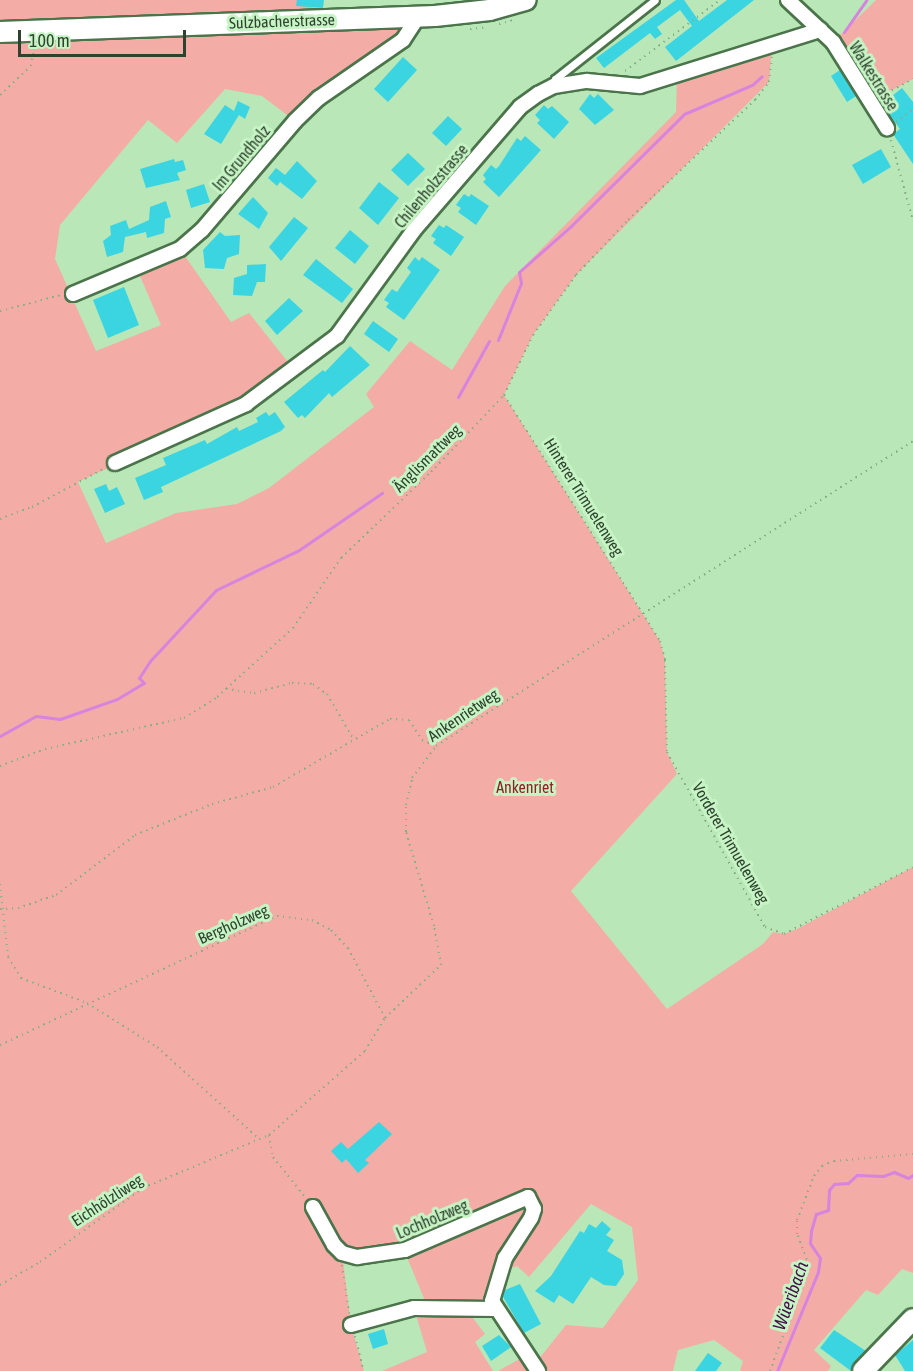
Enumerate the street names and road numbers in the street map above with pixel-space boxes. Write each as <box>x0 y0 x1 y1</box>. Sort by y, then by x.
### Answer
street label: Sulzbacherstrasse <box>229 10 335 32</box>
street label: Walkestrasse <box>845 38 903 114</box>
street label: Im Grundholz <box>208 121 274 195</box>
street label: Chilenholzstrasse <box>390 140 472 232</box>
street label: Änglismattweg <box>389 420 465 496</box>
street label: Hinterer Trimuelenweg <box>540 435 628 559</box>
street label: Ankenrietweg <box>424 684 502 746</box>
street label: Vorderer Trimuelenweg <box>688 779 774 907</box>
street label: Bergholzweg <box>195 900 271 948</box>
street label: Eichhölzliweg <box>68 1170 146 1230</box>
street label: Lochholzweg <box>393 1195 471 1243</box>

